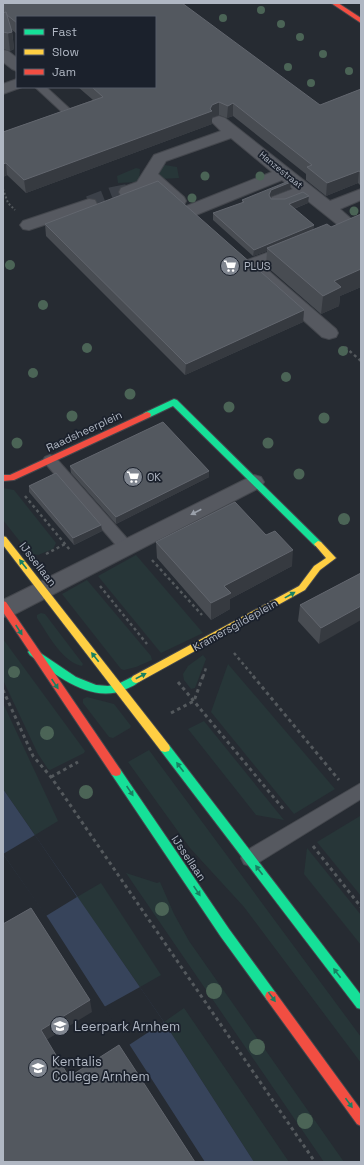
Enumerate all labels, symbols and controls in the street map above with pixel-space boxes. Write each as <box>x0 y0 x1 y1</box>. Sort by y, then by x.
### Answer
legend <box>16 16 156 88</box>
text: Fast <box>52 24 77 40</box>
text: Slow <box>52 44 79 60</box>
text: Jam <box>52 64 76 80</box>
street label: Hanzestraat <box>257 149 305 191</box>
supermarket icon: PLUS <box>219 255 241 277</box>
place label: PLUS <box>244 259 271 273</box>
street label: Raadsheerplein <box>44 407 124 455</box>
supermarket icon: OK <box>122 466 144 488</box>
place label: OK <box>147 470 161 484</box>
one-way arrow <box>190 508 202 515</box>
street label: IJssellaan <box>16 539 60 589</box>
one-way arrow <box>18 559 27 570</box>
one-way arrow <box>284 591 295 598</box>
street label: Kramersgildeplein <box>190 596 280 654</box>
one-way arrow <box>16 624 23 636</box>
one-way arrow <box>91 652 100 663</box>
one-way arrow <box>136 673 147 679</box>
one-way arrow <box>52 678 59 690</box>
one-way arrow <box>176 761 184 772</box>
one-way arrow <box>126 785 133 796</box>
street label: IJssellaan <box>169 832 209 884</box>
one-way arrow <box>255 864 263 875</box>
one-way arrow <box>193 886 201 896</box>
one-way arrow <box>333 968 342 979</box>
one-way arrow <box>268 992 276 1003</box>
school or university icon: Leerpark Arnhem <box>49 1015 71 1037</box>
place label: Leerpark Arnhem <box>74 1018 180 1035</box>
place label: Kentalis College Arnhem <box>52 1053 150 1085</box>
school or university icon: Kentalis College Arnhem <box>27 1057 49 1079</box>
one-way arrow <box>344 1097 353 1108</box>

